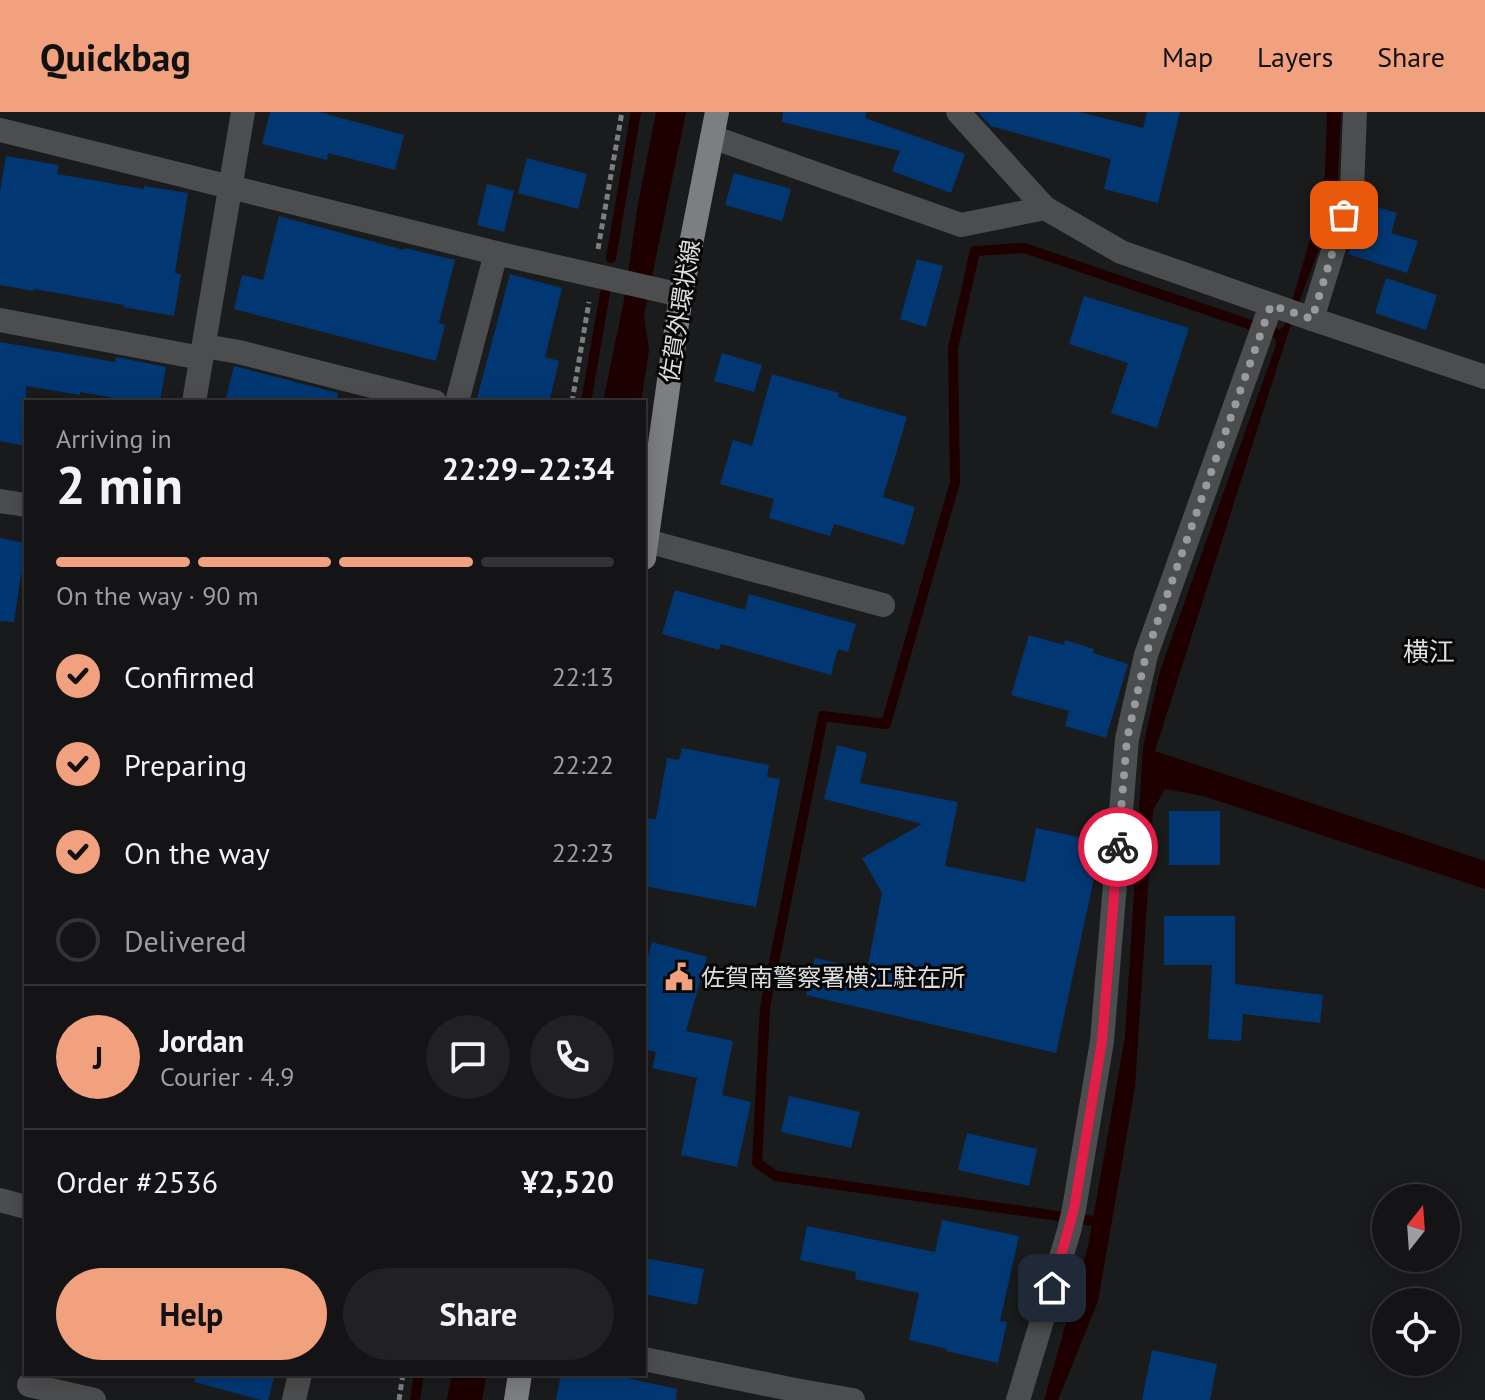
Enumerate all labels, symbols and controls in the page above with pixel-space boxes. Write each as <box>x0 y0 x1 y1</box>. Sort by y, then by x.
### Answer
text: Quickbag <box>40 32 191 81</box>
text: Map <box>1162 38 1213 75</box>
text: Layers <box>1257 38 1333 75</box>
text: Share <box>1377 38 1445 75</box>
pin <box>1310 181 1378 249</box>
icon: bag <box>1322 193 1366 237</box>
street label: 佐賀外環状線 <box>653 237 707 385</box>
text: Arriving in <box>56 422 172 455</box>
text: 22:29–22:34 <box>442 449 614 488</box>
text: 2 min <box>56 451 183 518</box>
text: On the way · 90 m <box>56 579 259 612</box>
district label: 横江 <box>1403 635 1455 668</box>
icon: check <box>56 654 100 698</box>
text: Confirmed <box>124 657 255 696</box>
text: 22:13 <box>552 660 614 693</box>
icon: check <box>56 742 100 786</box>
text: Preparing <box>124 745 247 784</box>
text: 22:22 <box>552 748 614 781</box>
courier <box>1078 807 1158 887</box>
icon: bike <box>1096 825 1140 869</box>
icon: check <box>56 830 100 874</box>
text: On the way <box>124 833 270 872</box>
text: 22:23 <box>552 836 614 869</box>
text: Delivered <box>124 921 247 960</box>
public building icon: 佐賀南警察署横江駐在所 <box>664 962 694 992</box>
place label: 佐賀南警察署横江駐在所 <box>701 962 965 993</box>
button: chat <box>426 1015 510 1099</box>
button: phone <box>530 1015 614 1099</box>
text: Jordan <box>160 1021 244 1060</box>
text: J <box>93 1038 103 1077</box>
text: Courier · 4.9 <box>160 1060 294 1093</box>
text: Order #2536 <box>56 1162 218 1201</box>
text: ¥2,520 <box>521 1162 614 1201</box>
north arrow <box>1372 1184 1460 1272</box>
map controls <box>1372 1184 1460 1376</box>
pin <box>1018 1254 1086 1322</box>
icon: home <box>1030 1266 1074 1310</box>
button: Help <box>56 1268 327 1360</box>
button: Share <box>343 1268 614 1360</box>
button: locate <box>1372 1288 1460 1376</box>

